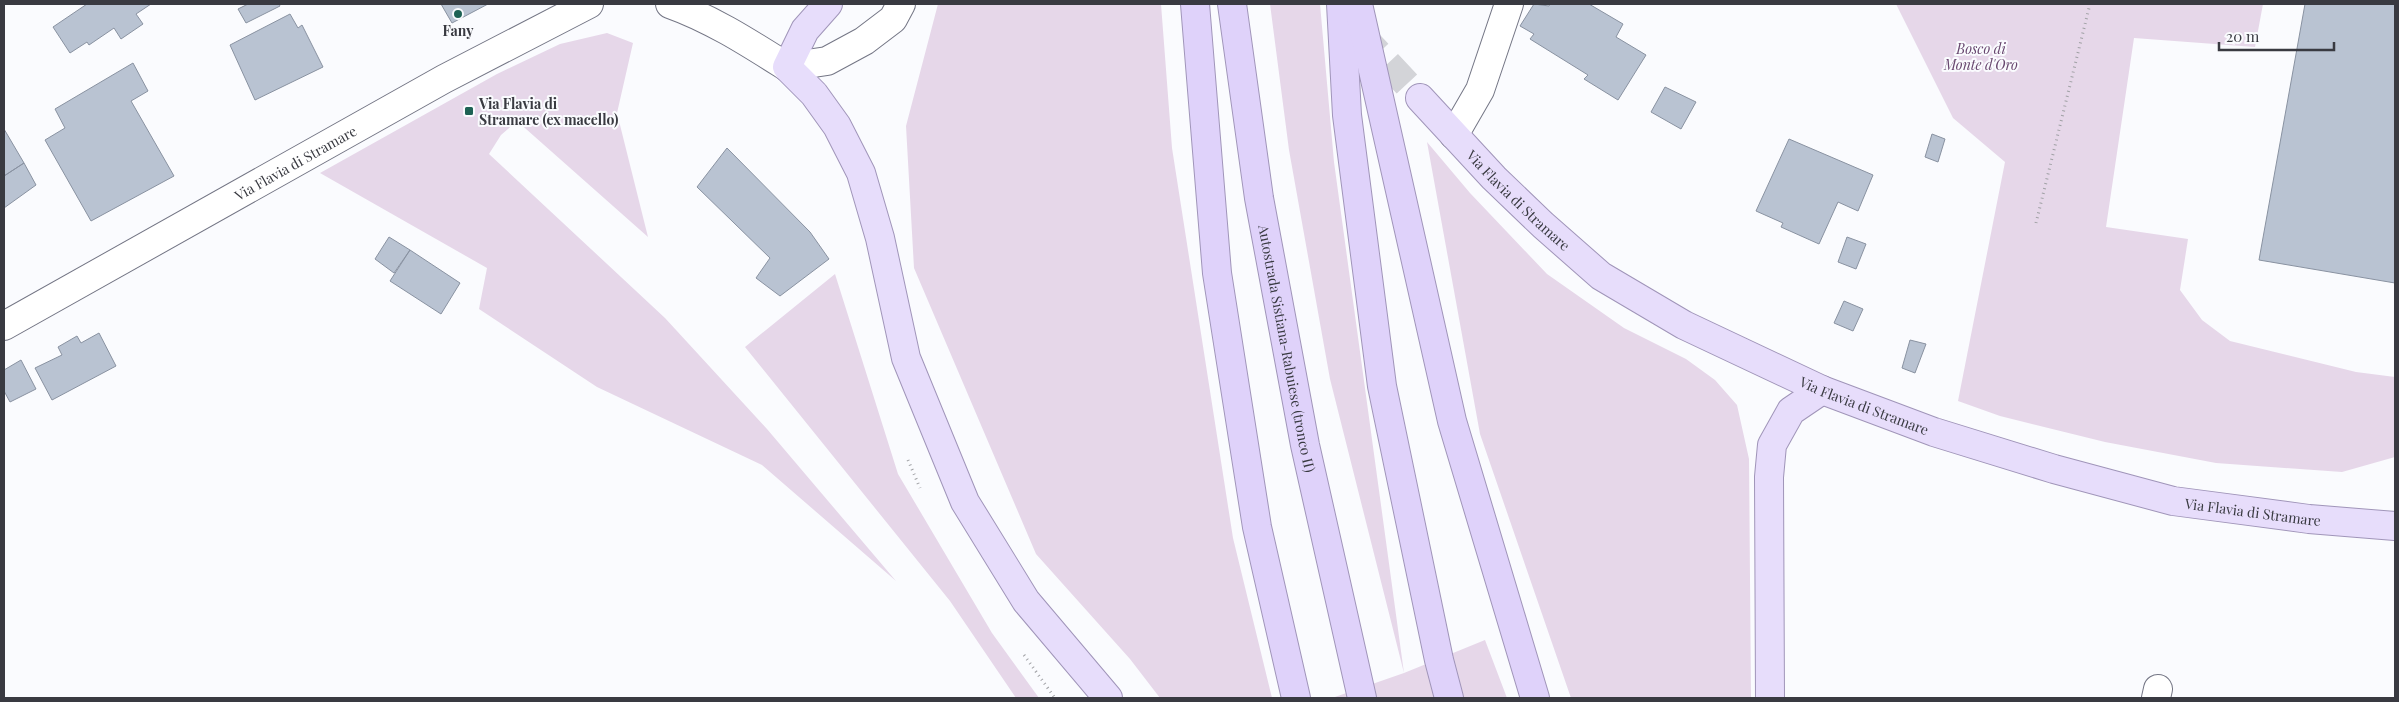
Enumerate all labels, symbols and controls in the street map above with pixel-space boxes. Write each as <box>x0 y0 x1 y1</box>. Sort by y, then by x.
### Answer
marker: Fany <box>452 8 464 20</box>
scale bar <box>2219 20 2334 52</box>
place label: Fany <box>442 21 474 40</box>
text: 20 m <box>2226 26 2260 46</box>
park label: Bosco di Monte d'Oro <box>1943 39 2018 74</box>
place label: Via Flavia di Stramare (ex macello) <box>478 94 618 129</box>
marker: Via Flavia di Stramare (ex macello) <box>463 105 475 117</box>
street label: Via Flavia di Stramare <box>230 121 360 205</box>
street label: Via Flavia di Stramare <box>1462 145 1574 254</box>
street label: Autostrada Sistiana-Rabuiese (tronco II) <box>1255 222 1320 474</box>
street label: Via Flavia di Stramare <box>1796 371 1932 439</box>
street label: Via Flavia di Stramare <box>2183 493 2322 529</box>

